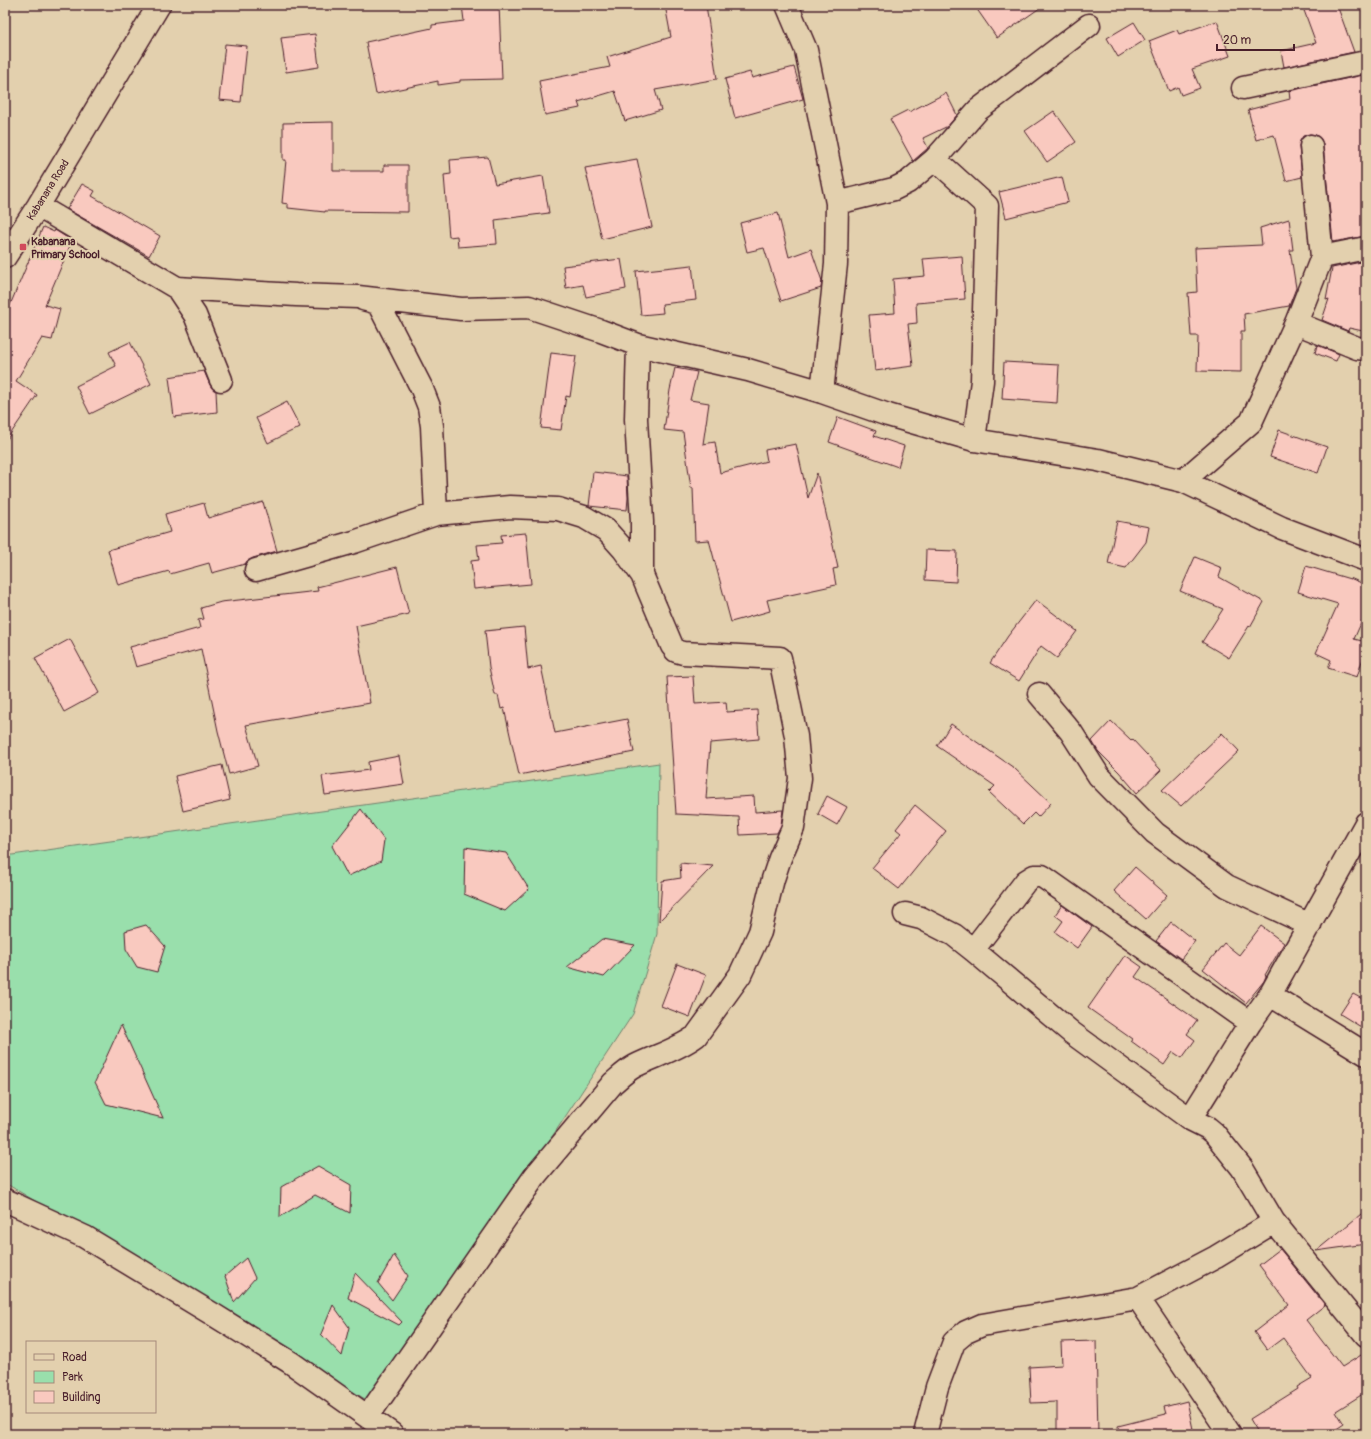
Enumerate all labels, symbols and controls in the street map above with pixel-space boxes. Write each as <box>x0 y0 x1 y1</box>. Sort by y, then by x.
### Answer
scale bar <box>1217 26 1294 52</box>
text: 20 m <box>1223 33 1252 48</box>
street label: Kabanana Road <box>24 157 72 223</box>
place label: Kabanana Primary School <box>31 235 100 261</box>
marker: Kabanana Primary School <box>18 242 28 252</box>
legend <box>26 1341 156 1413</box>
text: Road <box>62 1350 87 1365</box>
text: Park <box>62 1370 83 1385</box>
text: Building <box>62 1390 101 1405</box>

